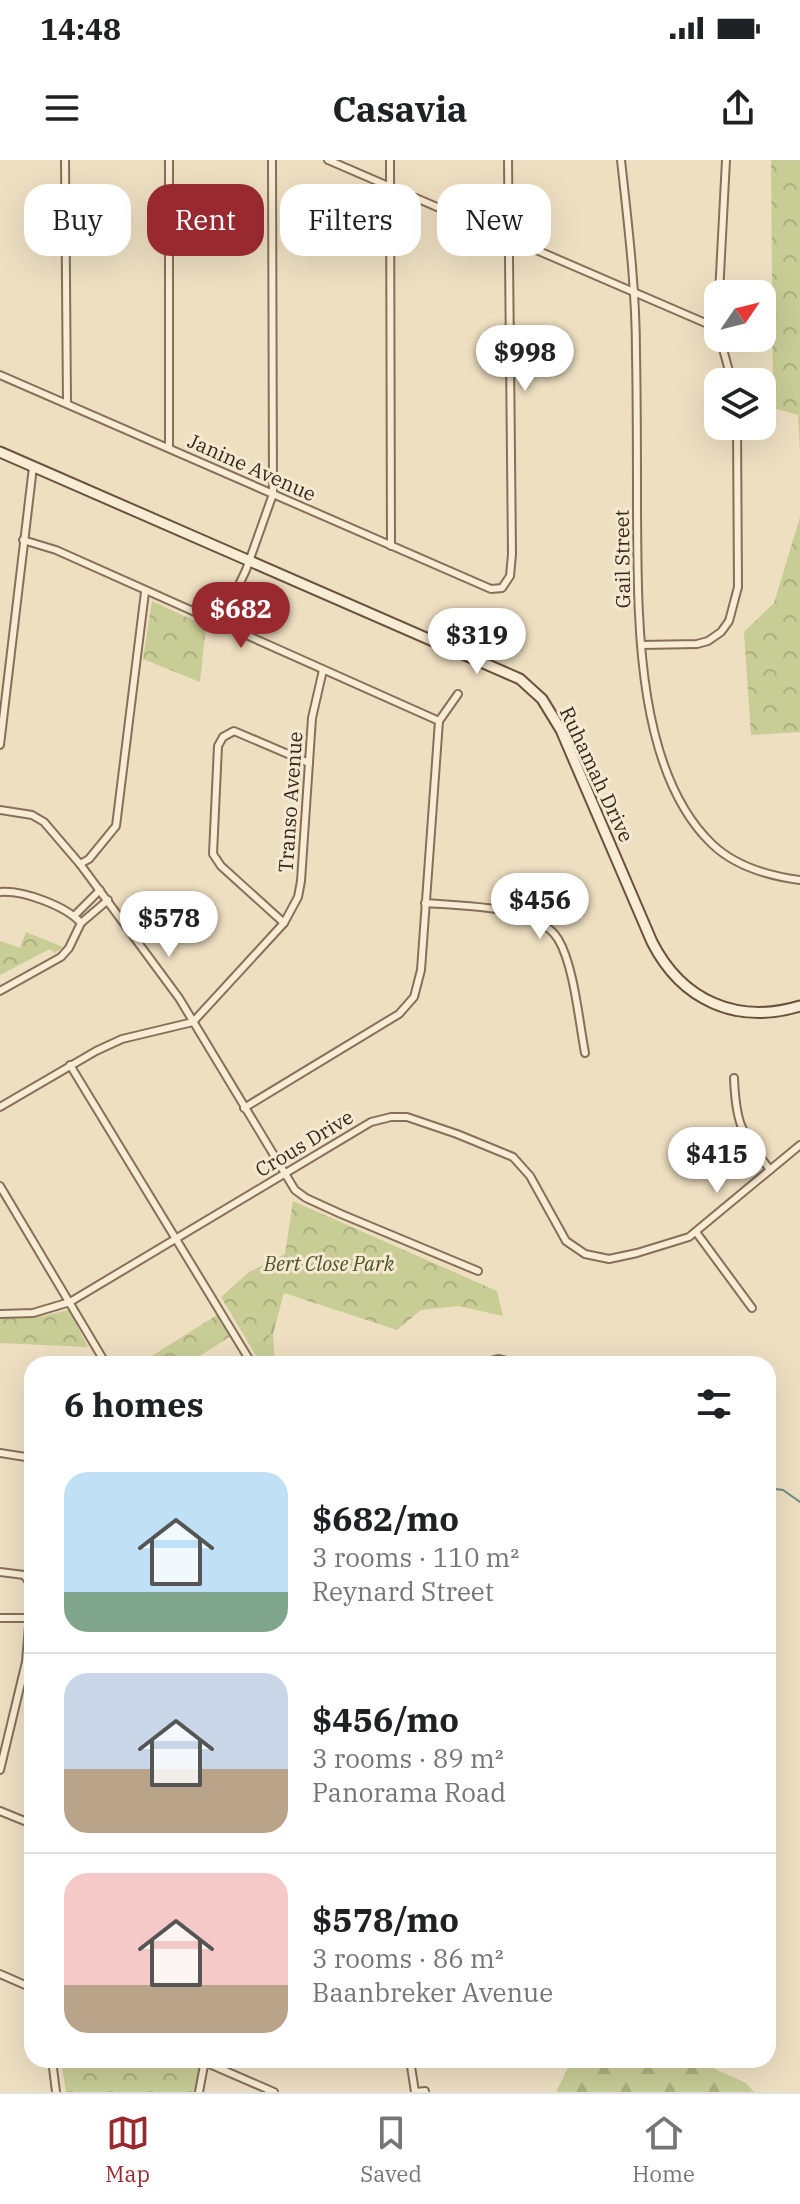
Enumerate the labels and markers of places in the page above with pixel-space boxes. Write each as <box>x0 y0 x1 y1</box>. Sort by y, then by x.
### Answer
pin: $998 <box>478 325 572 393</box>
pin: $682 <box>194 582 288 650</box>
pin: $319 <box>430 608 524 676</box>
pin: $456 <box>493 873 587 941</box>
pin: $578 <box>122 891 216 959</box>
pin: $415 <box>670 1127 764 1195</box>

